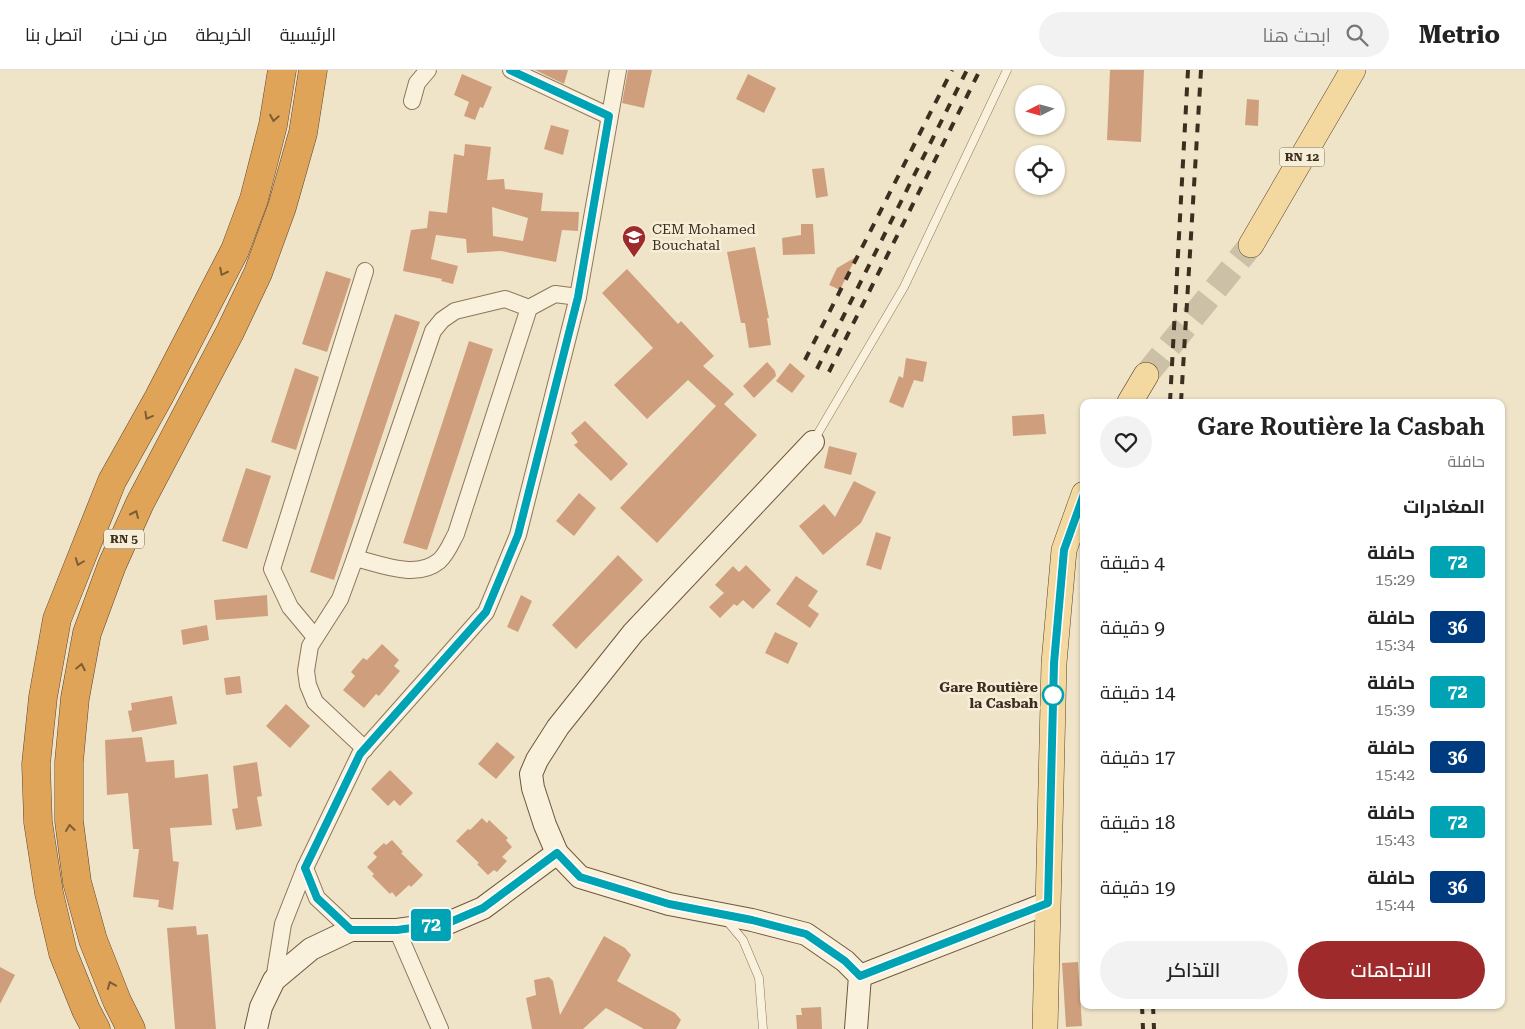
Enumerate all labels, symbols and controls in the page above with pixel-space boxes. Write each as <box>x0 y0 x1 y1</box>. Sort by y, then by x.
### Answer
search box <box>1039 12 1389 57</box>
icon: search <box>1343 21 1371 49</box>
text: Metrio <box>1419 21 1500 49</box>
text: اتصل بنا <box>25 24 83 45</box>
text: من نحن <box>111 24 167 45</box>
text: الخريطة <box>195 24 252 45</box>
text: الرئيسية <box>280 24 336 45</box>
text: ابحث هنا <box>1263 24 1331 47</box>
north arrow <box>1015 85 1065 135</box>
map controls <box>1015 85 1065 195</box>
one-way arrow <box>269 114 279 122</box>
button: locate <box>1015 145 1065 195</box>
road number: RN 12 <box>1280 147 1324 166</box>
place label: CEM Mohamed Bouchatal <box>652 221 756 253</box>
school or university icon: CEM Mohamed Bouchatal <box>621 224 647 258</box>
one-way arrow <box>220 267 230 276</box>
one-way arrow <box>144 411 154 420</box>
text: Gare Routière la Casbah <box>1197 413 1485 441</box>
button: heart <box>1100 416 1152 468</box>
text: حافلة <box>1448 452 1485 471</box>
text: المغادرات <box>1403 495 1485 518</box>
one-way arrow <box>129 510 139 519</box>
road number: RN 5 <box>104 529 144 548</box>
text: حافلة <box>1367 541 1415 564</box>
text: 4 دقيقة <box>1100 551 1165 574</box>
text: 72 <box>1447 551 1468 572</box>
one-way arrow <box>75 558 85 566</box>
text: 15:29 <box>1375 570 1415 589</box>
text: حافلة <box>1367 606 1415 629</box>
text: 9 دقيقة <box>1100 616 1165 639</box>
text: 36 <box>1447 616 1468 637</box>
text: 15:34 <box>1375 635 1415 654</box>
one-way arrow <box>75 662 85 671</box>
text: حافلة <box>1367 671 1415 694</box>
place label: Gare Routière la Casbah <box>939 679 1039 711</box>
text: 14 دقيقة <box>1100 681 1176 704</box>
text: 72 <box>1447 681 1468 702</box>
marker: Gare Routière la Casbah <box>1042 684 1064 706</box>
text: 15:39 <box>1375 700 1415 719</box>
text: حافلة <box>1367 736 1415 759</box>
text: 17 دقيقة <box>1100 746 1176 769</box>
text: 36 <box>1447 746 1468 767</box>
text: 15:42 <box>1375 765 1415 784</box>
text: حافلة <box>1367 801 1415 824</box>
text: 18 دقيقة <box>1100 811 1176 834</box>
text: 72 <box>1447 811 1468 832</box>
one-way arrow <box>66 824 76 833</box>
text: 15:43 <box>1375 830 1415 849</box>
text: حافلة <box>1367 866 1415 889</box>
text: 19 دقيقة <box>1100 876 1176 899</box>
text: 36 <box>1447 876 1468 897</box>
text: 15:44 <box>1375 895 1415 914</box>
line badge: 72 <box>408 909 454 941</box>
text: 72 <box>421 914 441 935</box>
button: التذاكر <box>1100 941 1288 999</box>
button: الاتجاهات <box>1298 941 1485 999</box>
one-way arrow <box>106 981 117 990</box>

